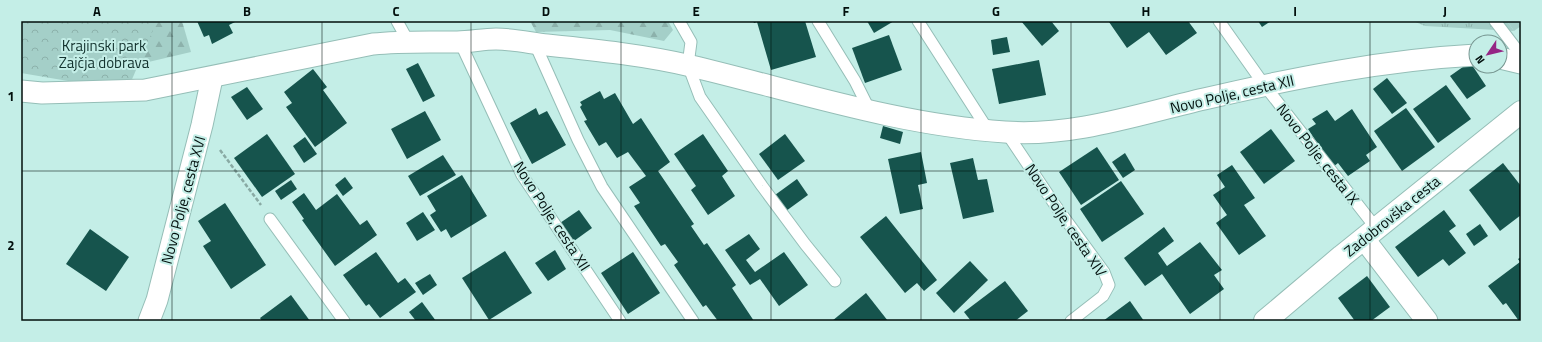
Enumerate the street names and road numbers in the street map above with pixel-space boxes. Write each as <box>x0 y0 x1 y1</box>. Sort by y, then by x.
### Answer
street label: Novo Polje, cesta XII <box>1168 69 1296 119</box>
street label: Novo Polje, cesta IX <box>1271 98 1365 210</box>
street label: Novo Polje, cesta XVI <box>155 133 211 267</box>
street label: Novo Polje, cesta XII <box>508 157 596 275</box>
street label: Novo Polje, cesta XIV <box>1020 159 1113 281</box>
street label: Zadobrovška cesta <box>1339 170 1445 262</box>

